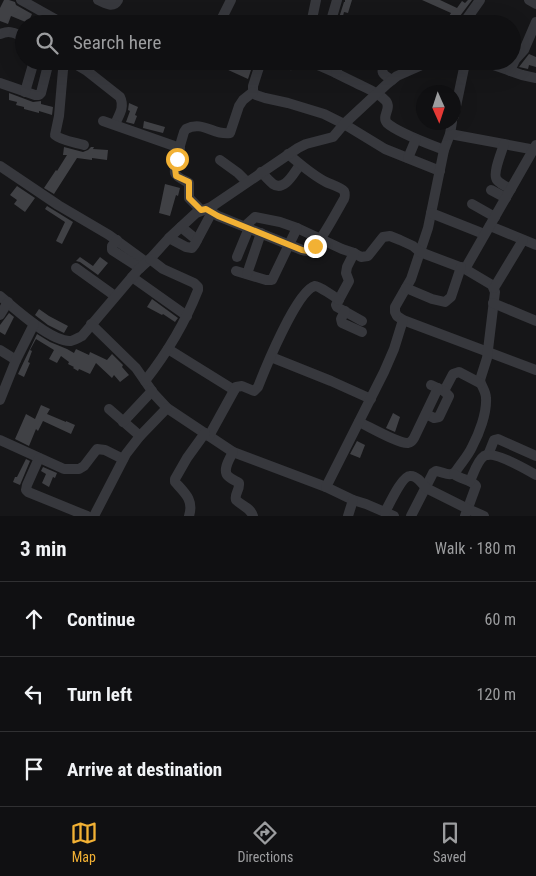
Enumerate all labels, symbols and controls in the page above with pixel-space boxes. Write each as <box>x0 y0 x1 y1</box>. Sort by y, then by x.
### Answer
search box <box>15 15 521 70</box>
icon: search <box>33 29 61 57</box>
text: Search here <box>73 31 161 54</box>
north arrow <box>416 85 461 130</box>
route start <box>166 148 189 171</box>
route end <box>304 235 327 258</box>
text: 3 min <box>20 537 67 561</box>
text: Walk · 180 m <box>435 539 516 558</box>
icon: ahead <box>20 605 48 633</box>
text: Continue <box>67 608 135 631</box>
text: 60 m <box>484 610 516 629</box>
icon: left <box>20 680 48 708</box>
text: Turn left <box>67 683 132 706</box>
text: 120 m <box>477 685 516 704</box>
icon: arrive <box>20 755 48 783</box>
text: Arrive at destination <box>67 758 222 781</box>
tab: Map <box>70 819 98 865</box>
tab: Directions <box>237 819 293 865</box>
tab: Saved <box>433 819 466 865</box>

